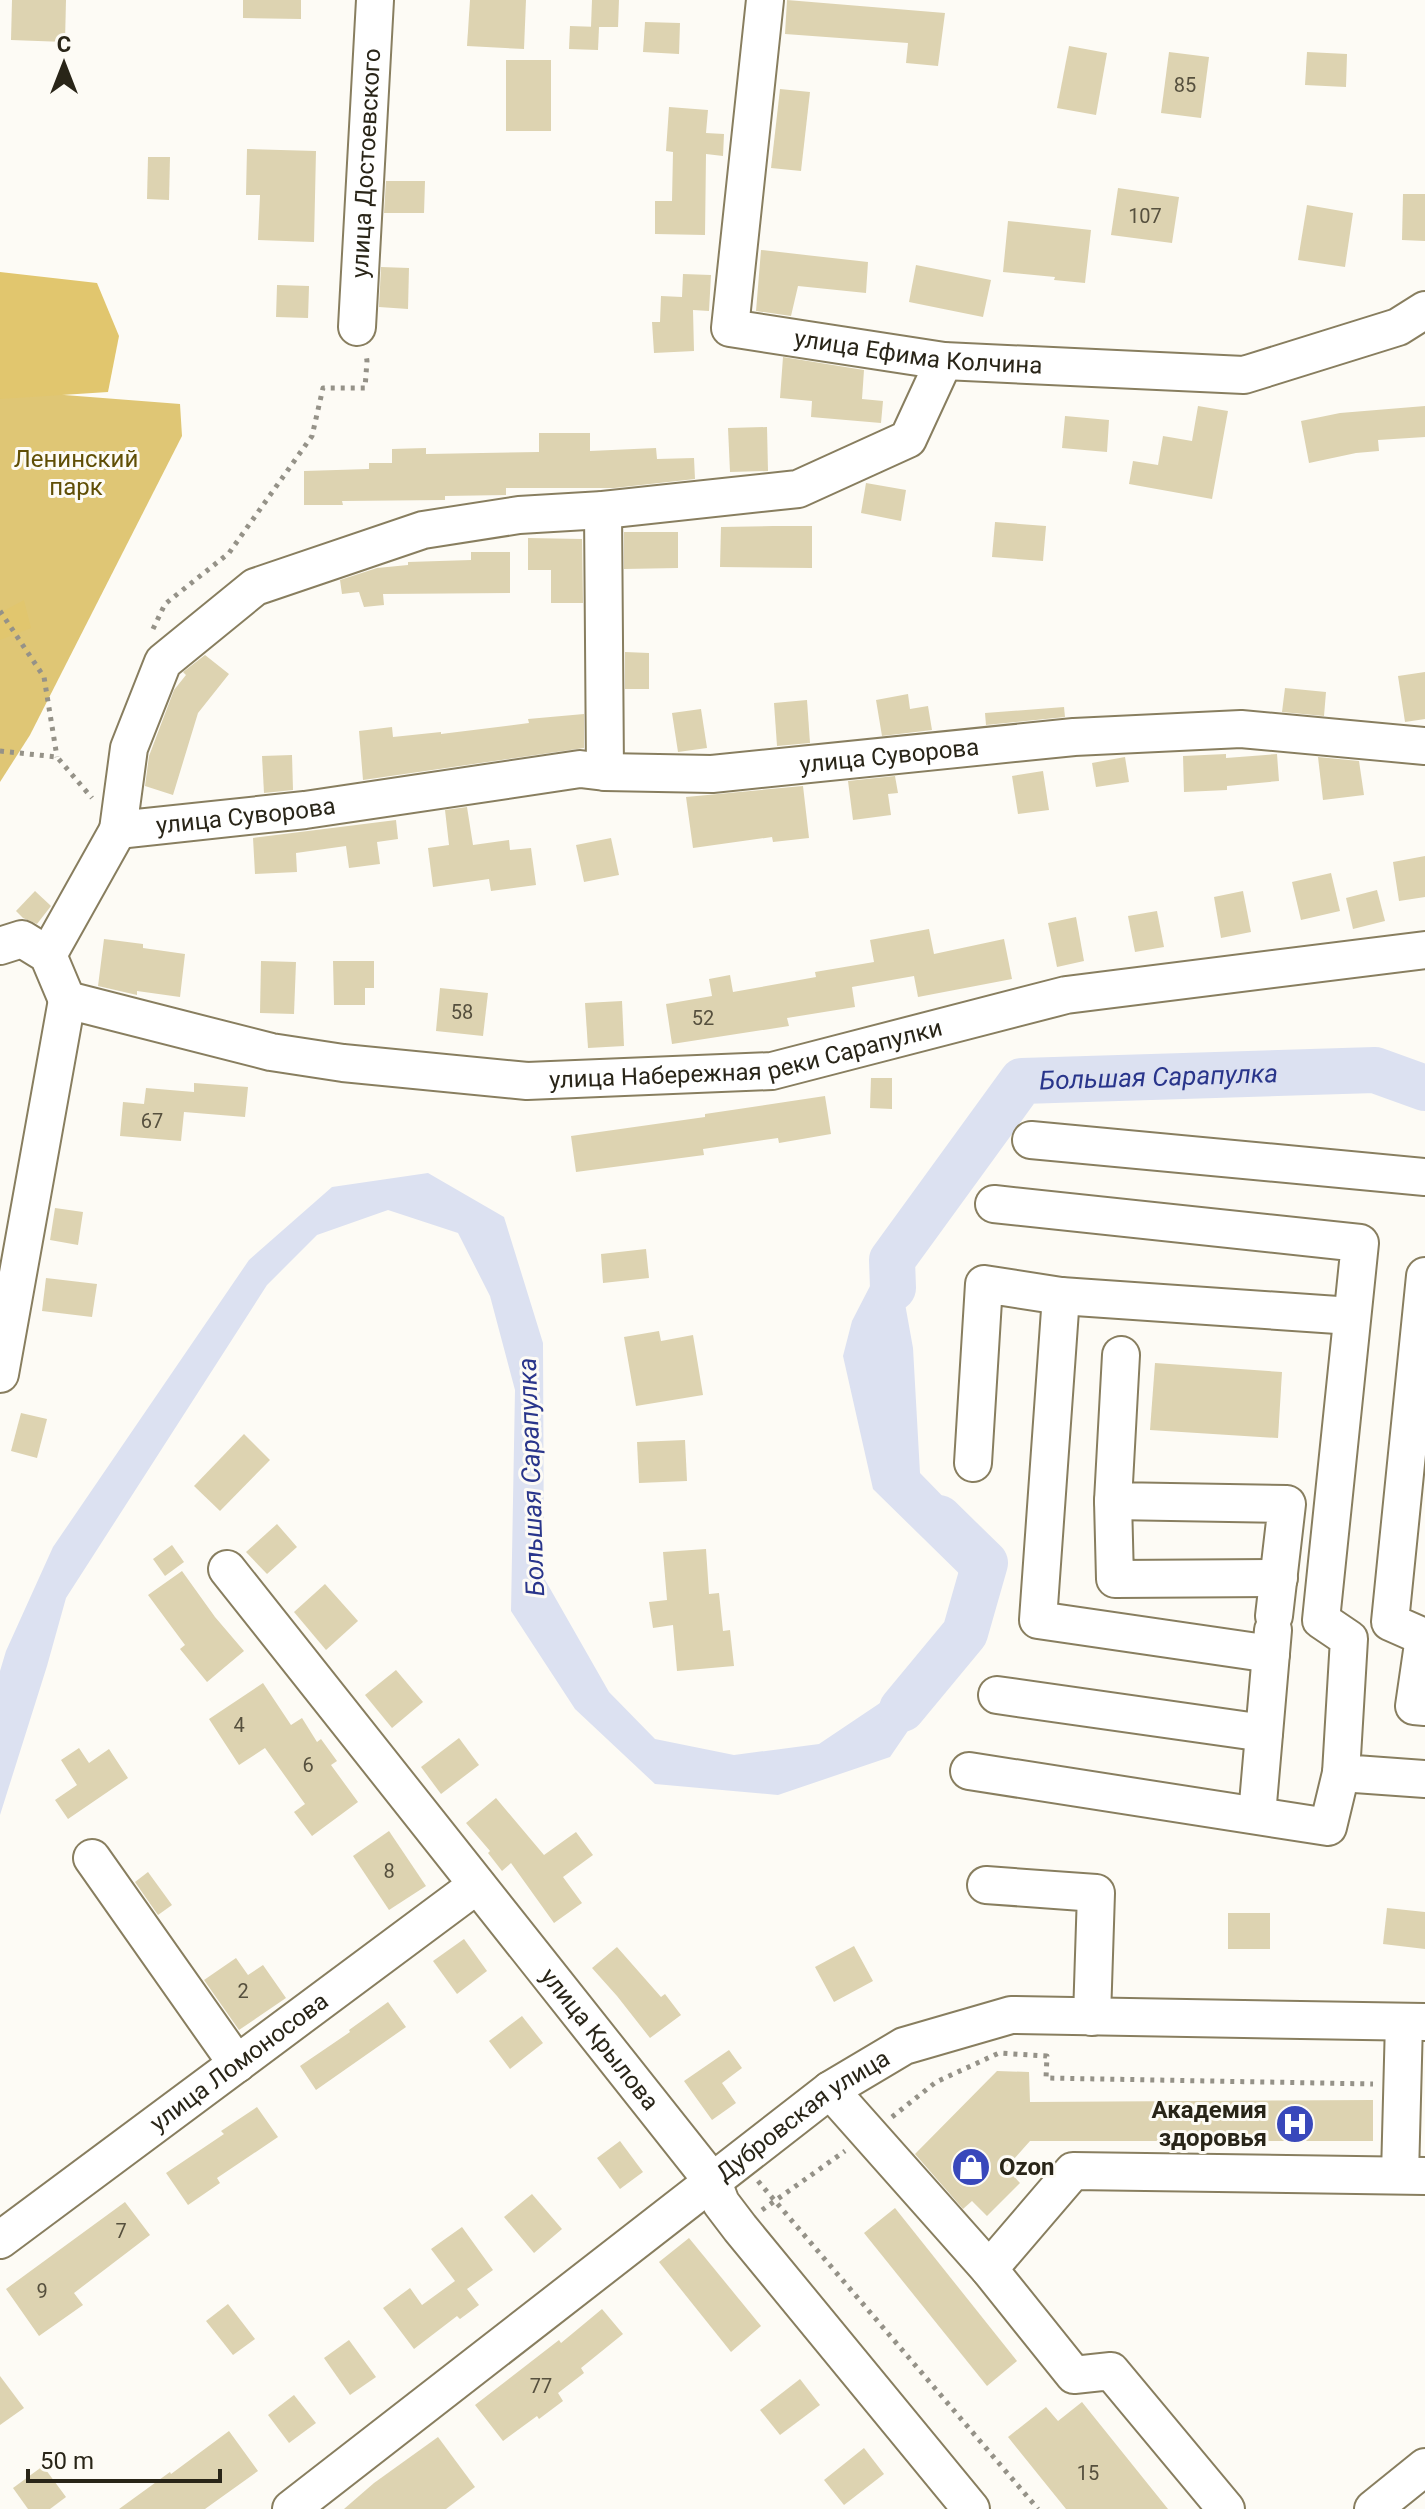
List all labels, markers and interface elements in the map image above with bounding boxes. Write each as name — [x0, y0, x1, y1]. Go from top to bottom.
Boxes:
north arrow — [24, 24, 104, 104]
text: С — [57, 32, 71, 57]
street label: улица Достоевского — [346, 48, 386, 279]
house number: 85 — [1174, 73, 1196, 97]
house number: 107 — [1128, 204, 1162, 228]
street label: улица Ефима Колчина — [792, 324, 1043, 380]
park label: Ленинский парк — [14, 445, 138, 501]
street label: улица Суворова — [798, 733, 980, 779]
street label: улица Суворова — [155, 792, 337, 840]
house number: 58 — [451, 1000, 473, 1024]
house number: 52 — [692, 1006, 714, 1030]
street label: улица Набережная реки Сарапулки — [549, 1014, 945, 1094]
water label: Большая Сарапулка — [1039, 1058, 1279, 1095]
house number: 67 — [141, 1109, 163, 1133]
water label: Большая Сарапулка — [512, 1357, 550, 1597]
house number: 4 — [233, 1713, 245, 1737]
house number: 6 — [302, 1753, 314, 1777]
house number: 8 — [383, 1859, 395, 1883]
street label: улица Крылова — [535, 1962, 665, 2116]
house number: 2 — [237, 1979, 249, 2003]
street label: улица Ломоносова — [145, 1987, 334, 2137]
street label: Дубровская улица — [711, 2044, 895, 2187]
place label: Академия здоровья — [1152, 2096, 1267, 2152]
hospital icon: Академия здоровья — [1274, 2103, 1316, 2145]
shop icon: Ozon — [950, 2146, 992, 2188]
place label: Ozon — [999, 2153, 1055, 2181]
house number: 7 — [115, 2219, 127, 2243]
house number: 9 — [36, 2279, 48, 2303]
house number: 77 — [530, 2374, 552, 2398]
scale bar — [28, 2433, 220, 2483]
text: 50 m — [40, 2447, 94, 2475]
house number: 15 — [1077, 2461, 1099, 2485]

